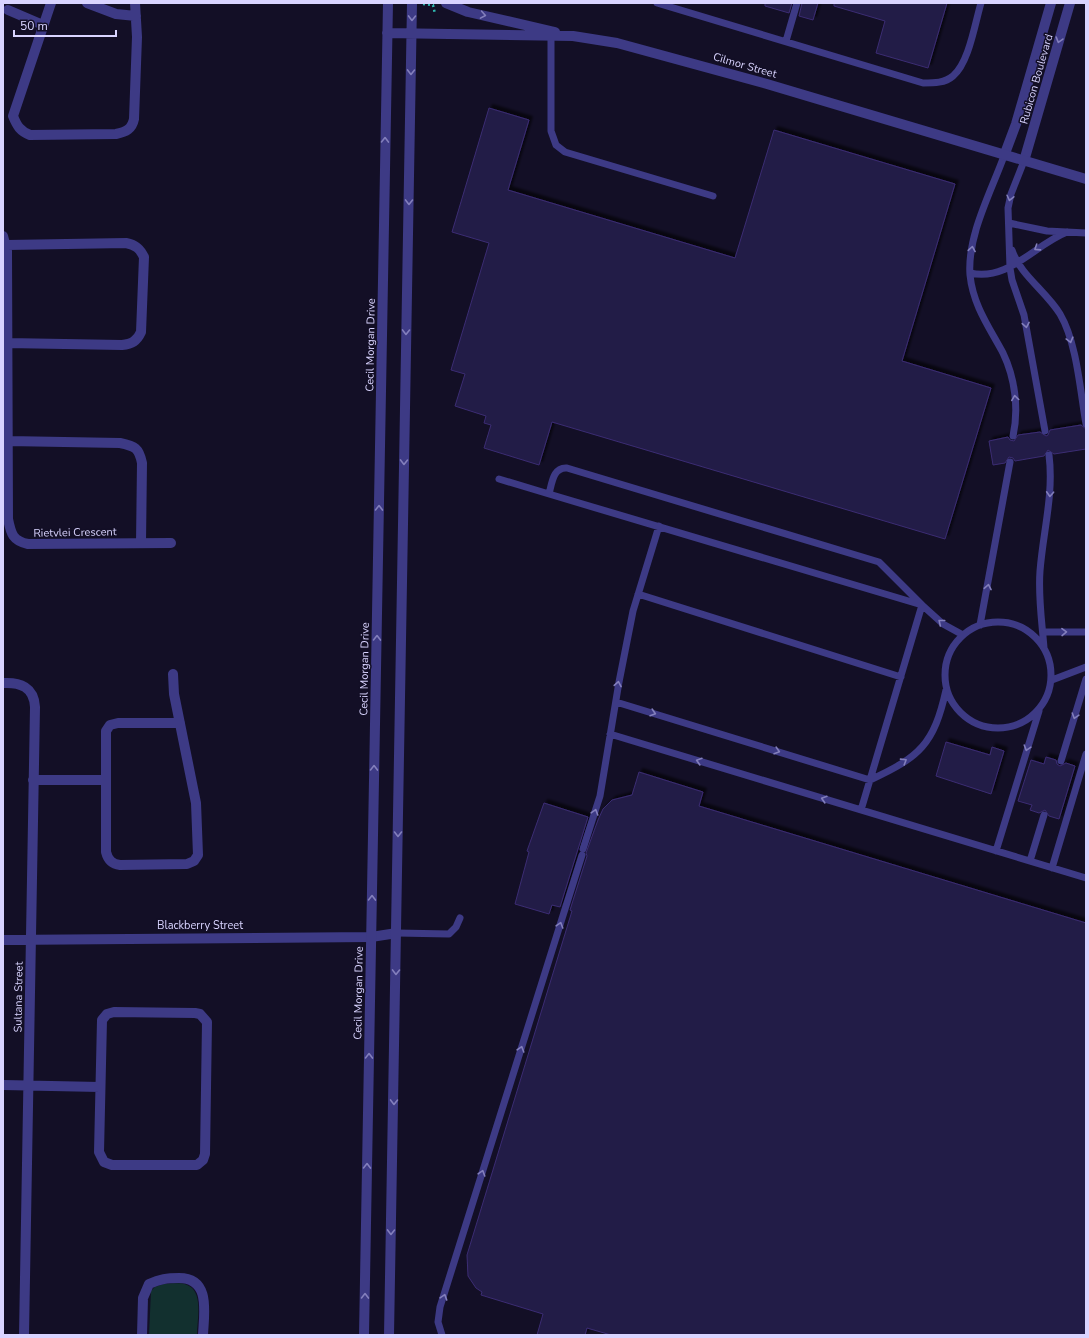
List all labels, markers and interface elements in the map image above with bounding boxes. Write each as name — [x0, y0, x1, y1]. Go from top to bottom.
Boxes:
one-way arrow — [480, 10, 486, 19]
scale bar — [14, 12, 116, 38]
one-way arrow — [408, 15, 416, 21]
text: 50 m — [20, 18, 48, 34]
street label: Rubicon Boulevard — [1016, 32, 1057, 126]
one-way arrow — [1055, 37, 1064, 44]
street label: Cilmor Street — [711, 49, 779, 82]
one-way arrow — [407, 69, 415, 75]
one-way arrow — [381, 137, 389, 143]
one-way arrow — [1007, 194, 1015, 201]
one-way arrow — [405, 199, 413, 205]
one-way arrow — [1034, 243, 1041, 251]
one-way arrow — [967, 246, 976, 252]
street label: Cecil Morgan Drive — [362, 298, 379, 392]
one-way arrow — [1021, 322, 1029, 328]
one-way arrow — [402, 329, 410, 335]
one-way arrow — [1065, 337, 1074, 344]
one-way arrow — [1011, 395, 1020, 401]
one-way arrow — [400, 459, 408, 465]
one-way arrow — [1045, 491, 1054, 497]
one-way arrow — [375, 505, 383, 511]
street label: Rietvlei Crescent — [33, 524, 117, 541]
one-way arrow — [983, 583, 992, 590]
one-way arrow — [939, 619, 946, 626]
street label: Cecil Morgan Drive — [356, 622, 373, 716]
one-way arrow — [1061, 628, 1067, 636]
one-way arrow — [372, 635, 381, 641]
one-way arrow — [614, 681, 622, 687]
one-way arrow — [649, 708, 656, 717]
one-way arrow — [1071, 712, 1079, 719]
one-way arrow — [1023, 744, 1032, 751]
one-way arrow — [773, 746, 780, 755]
one-way arrow — [696, 757, 703, 766]
one-way arrow — [900, 759, 907, 766]
one-way arrow — [370, 765, 378, 771]
one-way arrow — [820, 795, 827, 804]
one-way arrow — [590, 809, 599, 816]
one-way arrow — [394, 831, 402, 837]
one-way arrow — [367, 895, 376, 901]
street label: Blackberry Street — [157, 918, 243, 933]
one-way arrow — [555, 922, 564, 929]
street label: Cecil Morgan Drive — [350, 946, 367, 1040]
street label: Sultana Street — [10, 961, 27, 1032]
one-way arrow — [392, 969, 400, 975]
one-way arrow — [516, 1046, 525, 1053]
one-way arrow — [365, 1053, 373, 1059]
one-way arrow — [389, 1099, 398, 1105]
one-way arrow — [363, 1163, 372, 1169]
one-way arrow — [477, 1170, 486, 1177]
one-way arrow — [387, 1229, 395, 1235]
one-way arrow — [361, 1293, 369, 1299]
one-way arrow — [439, 1294, 448, 1301]

